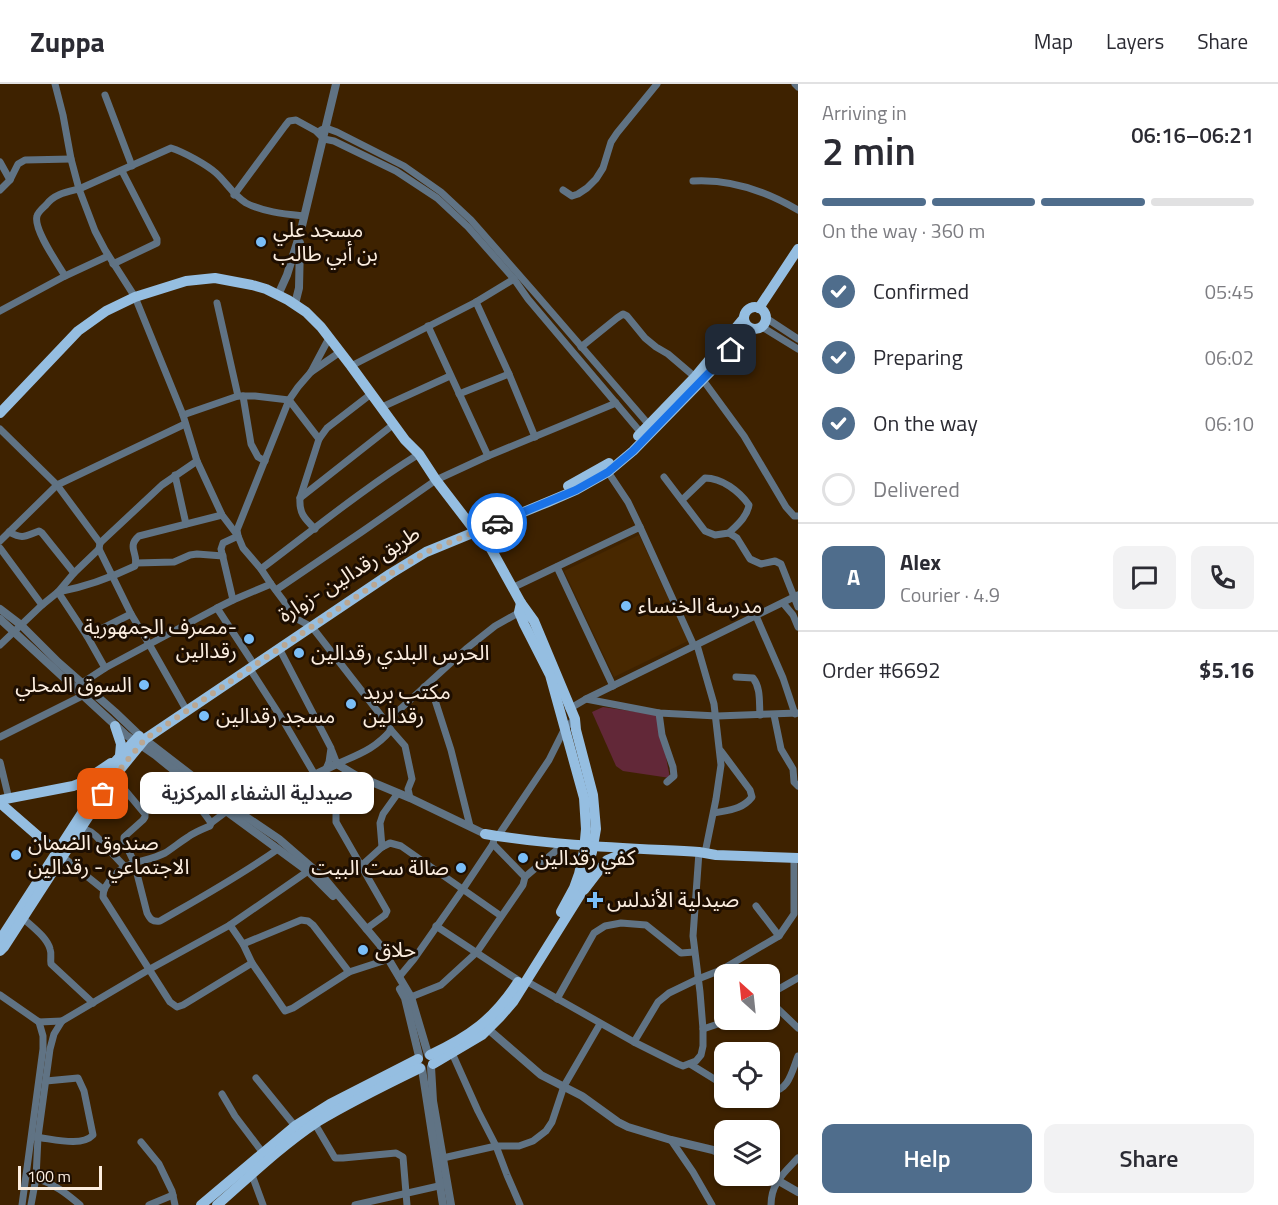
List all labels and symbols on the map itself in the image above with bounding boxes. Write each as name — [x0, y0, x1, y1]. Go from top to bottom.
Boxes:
place label: مسجد علي بن أبي طالب — [273, 213, 378, 270]
marker: مسجد علي بن أبي طالب — [254, 235, 268, 249]
pin — [705, 324, 756, 375]
courier — [467, 493, 527, 553]
street label: طريق رقدالين -زوارة — [271, 517, 426, 630]
place label: مدرسة الخنساء — [638, 589, 762, 621]
marker: مدرسة الخنساء — [619, 599, 633, 613]
place label: مصرف الجمهورية- رقدالين — [84, 610, 237, 666]
marker: مصرف الجمهورية- رقدالين — [242, 632, 256, 646]
place label: الحرس البلدي رقدالين — [311, 636, 490, 669]
marker: الحرس البلدي رقدالين — [292, 646, 306, 660]
place label: السوق المحلي — [15, 668, 132, 701]
place label: مكتب بريد رقدالين — [363, 675, 451, 731]
marker: السوق المحلي — [137, 678, 151, 692]
marker: مكتب بريد رقدالين — [344, 697, 358, 711]
place label: مسجد رقدالين — [216, 699, 335, 731]
marker: مسجد رقدالين — [197, 709, 211, 723]
pin — [77, 768, 128, 819]
callout: صيدلية الشفاء المركزية — [139, 773, 373, 815]
place label: صندوق الضمان الاجتماعي - رقدالين — [28, 826, 189, 883]
place label: كفي رقدالين — [535, 841, 636, 874]
marker: صندوق الضمان الاجتماعي - رقدالين — [9, 848, 23, 862]
place label: صالة ست البيت — [311, 851, 449, 883]
marker: كفي رقدالين — [516, 851, 530, 865]
marker: صالة ست البيت — [454, 861, 468, 875]
place label: صيدلية الأندلس — [607, 883, 739, 915]
marker: صيدلية الأندلس — [588, 893, 602, 907]
place label: حلاق — [375, 933, 416, 965]
marker: حلاق — [356, 943, 370, 957]
north arrow — [714, 964, 780, 1030]
scale bar — [18, 1163, 102, 1190]

